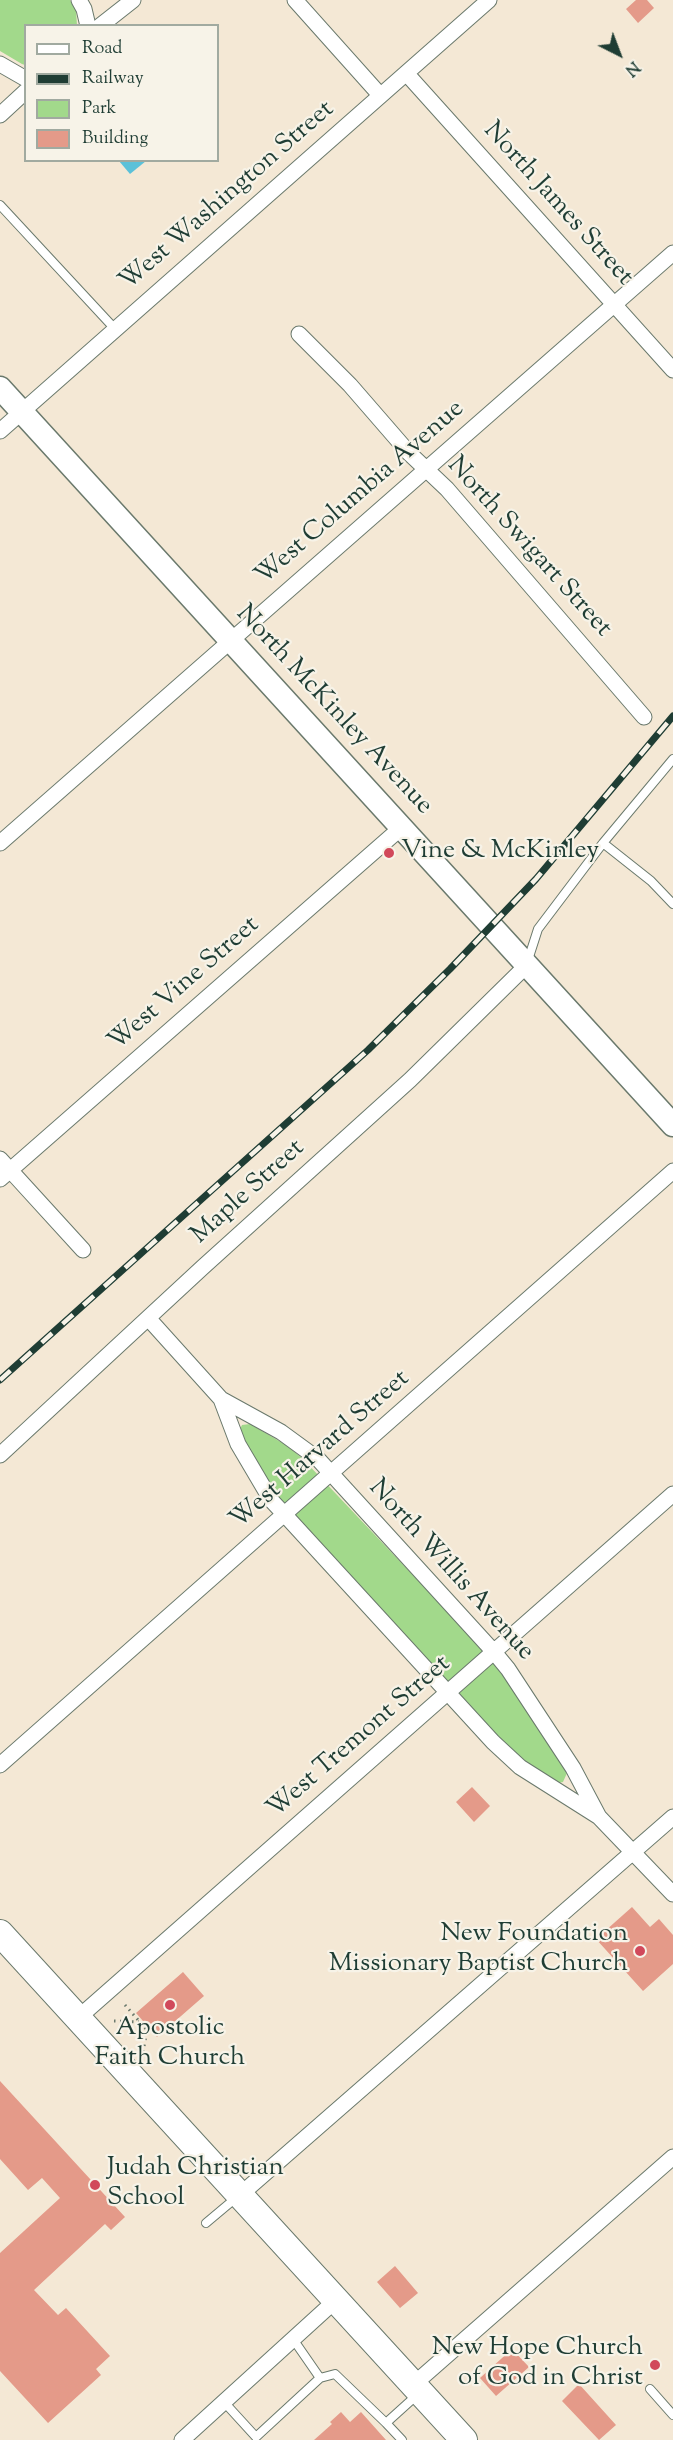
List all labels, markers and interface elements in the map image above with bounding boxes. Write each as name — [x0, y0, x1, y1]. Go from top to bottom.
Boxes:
legend — [24, 24, 219, 162]
north arrow — [589, 24, 649, 84]
text: Road — [82, 36, 122, 62]
text: N — [619, 55, 644, 81]
text: Railway — [82, 66, 144, 92]
street label: West Washington Street — [114, 95, 342, 299]
text: Park — [82, 96, 116, 122]
street label: North James Street — [475, 117, 639, 293]
text: Building — [82, 126, 148, 152]
street label: West Columbia Avenue — [250, 395, 472, 593]
street label: North Swigart Street — [439, 451, 617, 645]
street label: North McKinley Avenue — [228, 600, 438, 822]
place label: Vine & McKinley — [401, 837, 599, 869]
marker: Vine & McKinley — [382, 846, 396, 860]
street label: West Vine Street — [103, 911, 267, 1059]
street label: Maple Street — [186, 1134, 312, 1252]
street label: West Harvard Street — [225, 1365, 417, 1537]
street label: North Willis Avenue — [360, 1474, 540, 1668]
street label: West Tremont Street — [262, 1650, 458, 1826]
place label: New Foundation Missionary Baptist Church — [329, 1920, 628, 1982]
marker: New Foundation Missionary Baptist Church — [633, 1944, 647, 1958]
marker: Apostolic Faith Church — [163, 1998, 177, 2012]
place label: Apostolic Faith Church — [95, 2014, 245, 2076]
place label: Judah Christian School — [107, 2154, 284, 2216]
marker: Judah Christian School — [88, 2178, 102, 2192]
place label: New Hope Church of God in Christ — [432, 2334, 643, 2396]
marker: New Hope Church of God in Christ — [648, 2358, 662, 2372]

